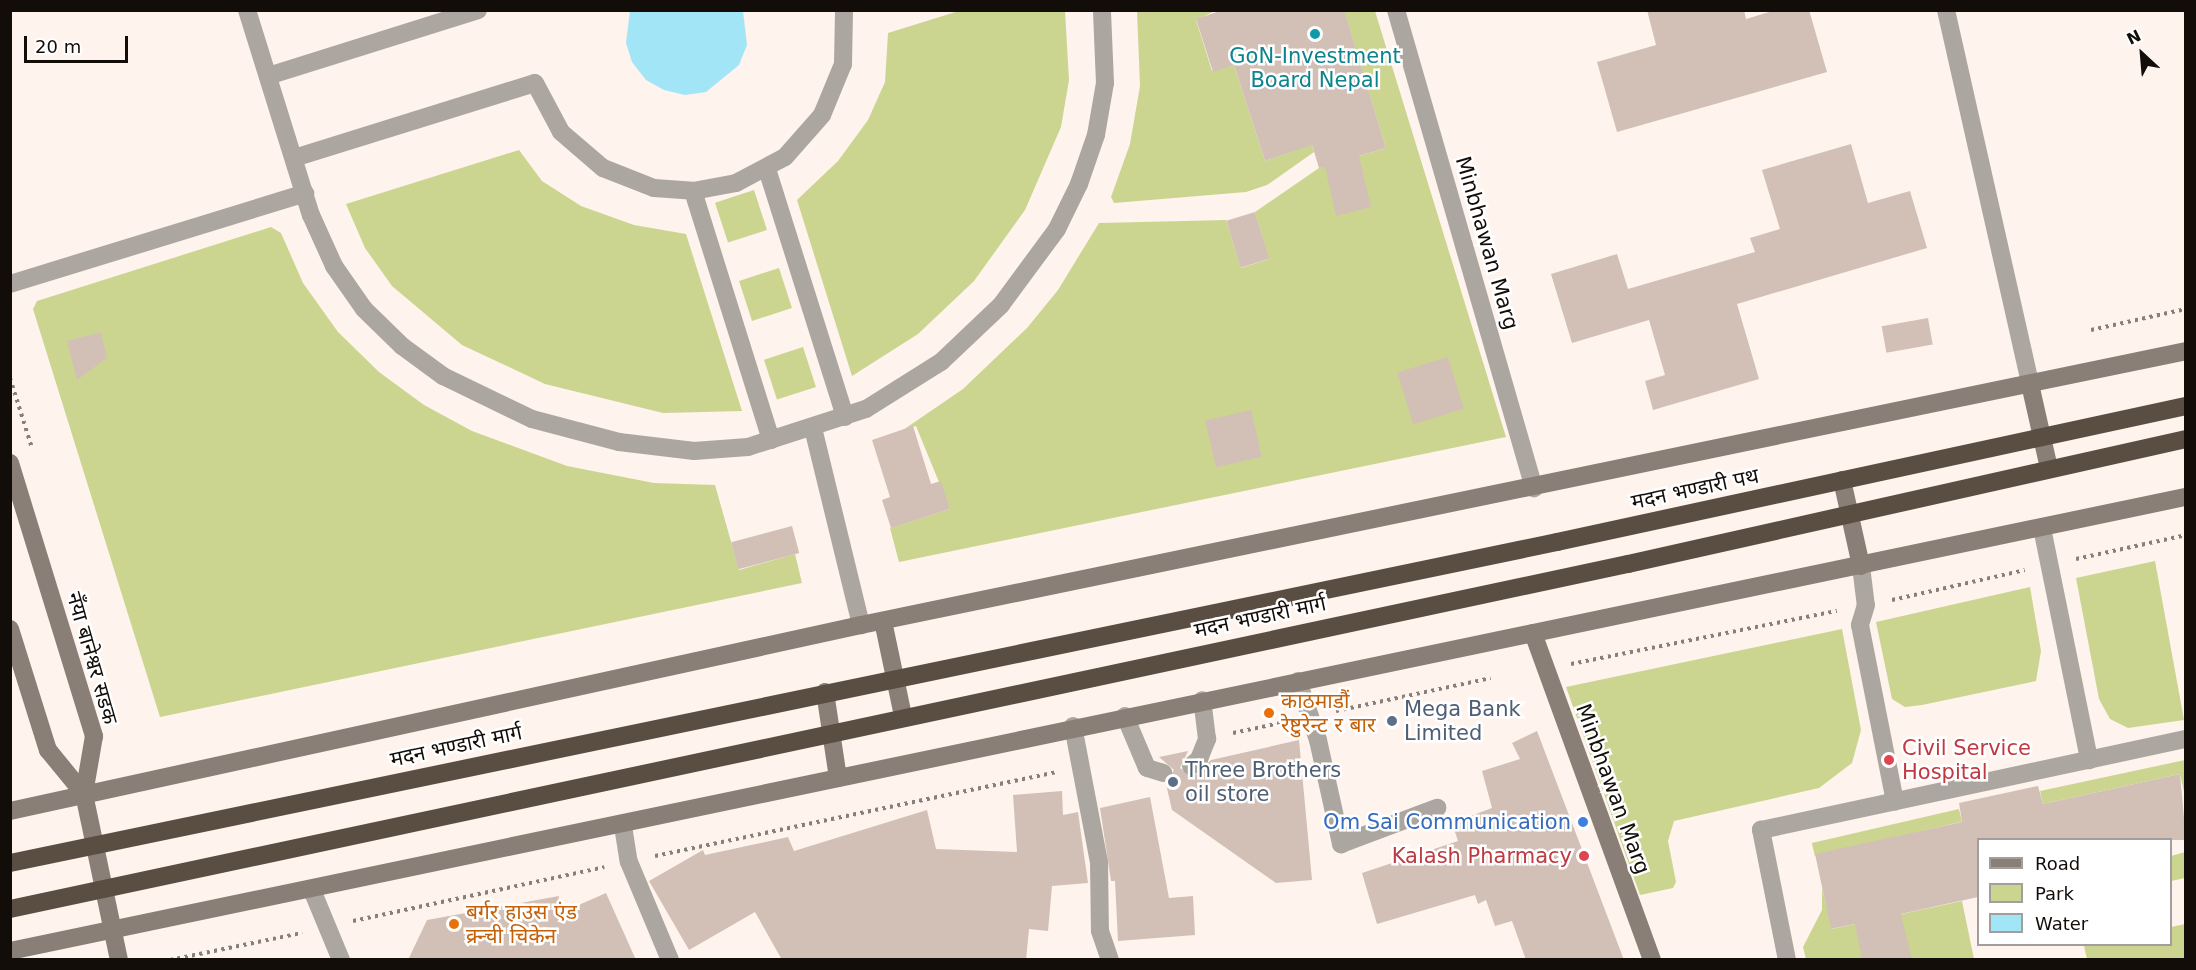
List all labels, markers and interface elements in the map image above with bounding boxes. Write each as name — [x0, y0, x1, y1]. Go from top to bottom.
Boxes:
scale bar — [27, 24, 130, 62]
north arrow — [2112, 24, 2172, 84]
text: N — [2124, 26, 2144, 49]
marker: GoN-Investment Board Nepal — [1308, 27, 1322, 41]
text: 20 m — [35, 36, 81, 57]
place label: GoN-Investment Board Nepal — [1229, 43, 1401, 93]
street label: Minbhawan Marg — [1450, 153, 1524, 333]
street label: मदन भण्डारी पथ — [1629, 463, 1761, 515]
street label: नँया बानेश्वर सडक — [61, 589, 123, 727]
street label: मदन भण्डारी मार्ग — [1192, 591, 1328, 643]
place label: काठमाडौं रेष्टुरेन्ट र बार — [1281, 688, 1376, 738]
place label: Mega Bank Limited — [1404, 696, 1521, 746]
street label: Minbhawan Marg — [1570, 700, 1656, 878]
marker: काठमाडौं रेष्टुरेन्ट र बार — [1262, 706, 1276, 720]
marker: Mega Bank Limited — [1385, 714, 1399, 728]
street label: मदन भण्डारी मार्ग — [388, 720, 524, 772]
place label: Civil Service Hospital — [1902, 735, 2031, 785]
marker: Civil Service Hospital — [1880, 751, 1898, 769]
place label: Three Brothers oil store — [1185, 757, 1341, 807]
marker: Three Brothers oil store — [1166, 775, 1180, 789]
place label: Om Sai Communication — [1323, 809, 1571, 835]
marker: Om Sai Communication — [1576, 815, 1590, 829]
legend — [1977, 838, 2172, 946]
place label: Kalash Pharmacy — [1392, 843, 1572, 869]
marker: Kalash Pharmacy — [1577, 849, 1591, 863]
text: Road — [2035, 853, 2080, 874]
text: Park — [2035, 883, 2074, 904]
place label: बर्गर हाउस एंड क्र्न्ची चिकेन — [466, 899, 577, 949]
text: Water — [2035, 913, 2088, 934]
marker: बर्गर हाउस एंड क्र्न्ची चिकेन — [447, 917, 461, 931]

